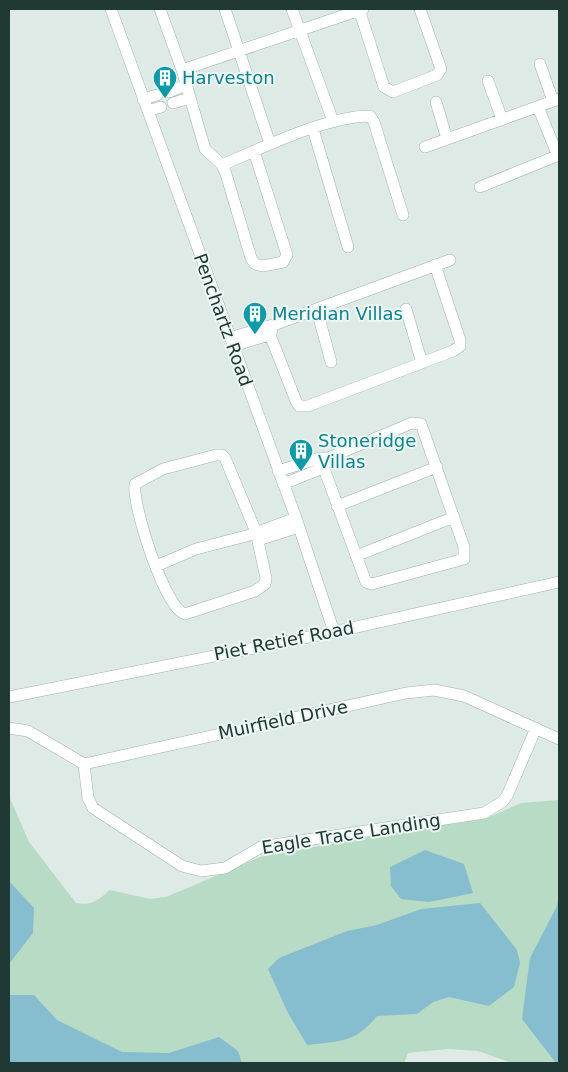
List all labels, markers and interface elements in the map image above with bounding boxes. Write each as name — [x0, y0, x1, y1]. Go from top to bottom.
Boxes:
building icon: Harveston — [152, 65, 178, 99]
place label: Harveston — [182, 67, 275, 88]
street label: Penchartz Road — [190, 251, 257, 389]
building icon: Meridian Villas — [242, 301, 268, 335]
place label: Meridian Villas — [272, 303, 403, 324]
place label: Stoneridge Villas — [318, 430, 416, 472]
building icon: Stoneridge Villas — [288, 438, 314, 472]
street label: Piet Retief Road — [212, 617, 356, 664]
street label: Muirfield Drive — [216, 696, 350, 743]
street label: Eagle Trace Landing — [260, 809, 442, 858]

